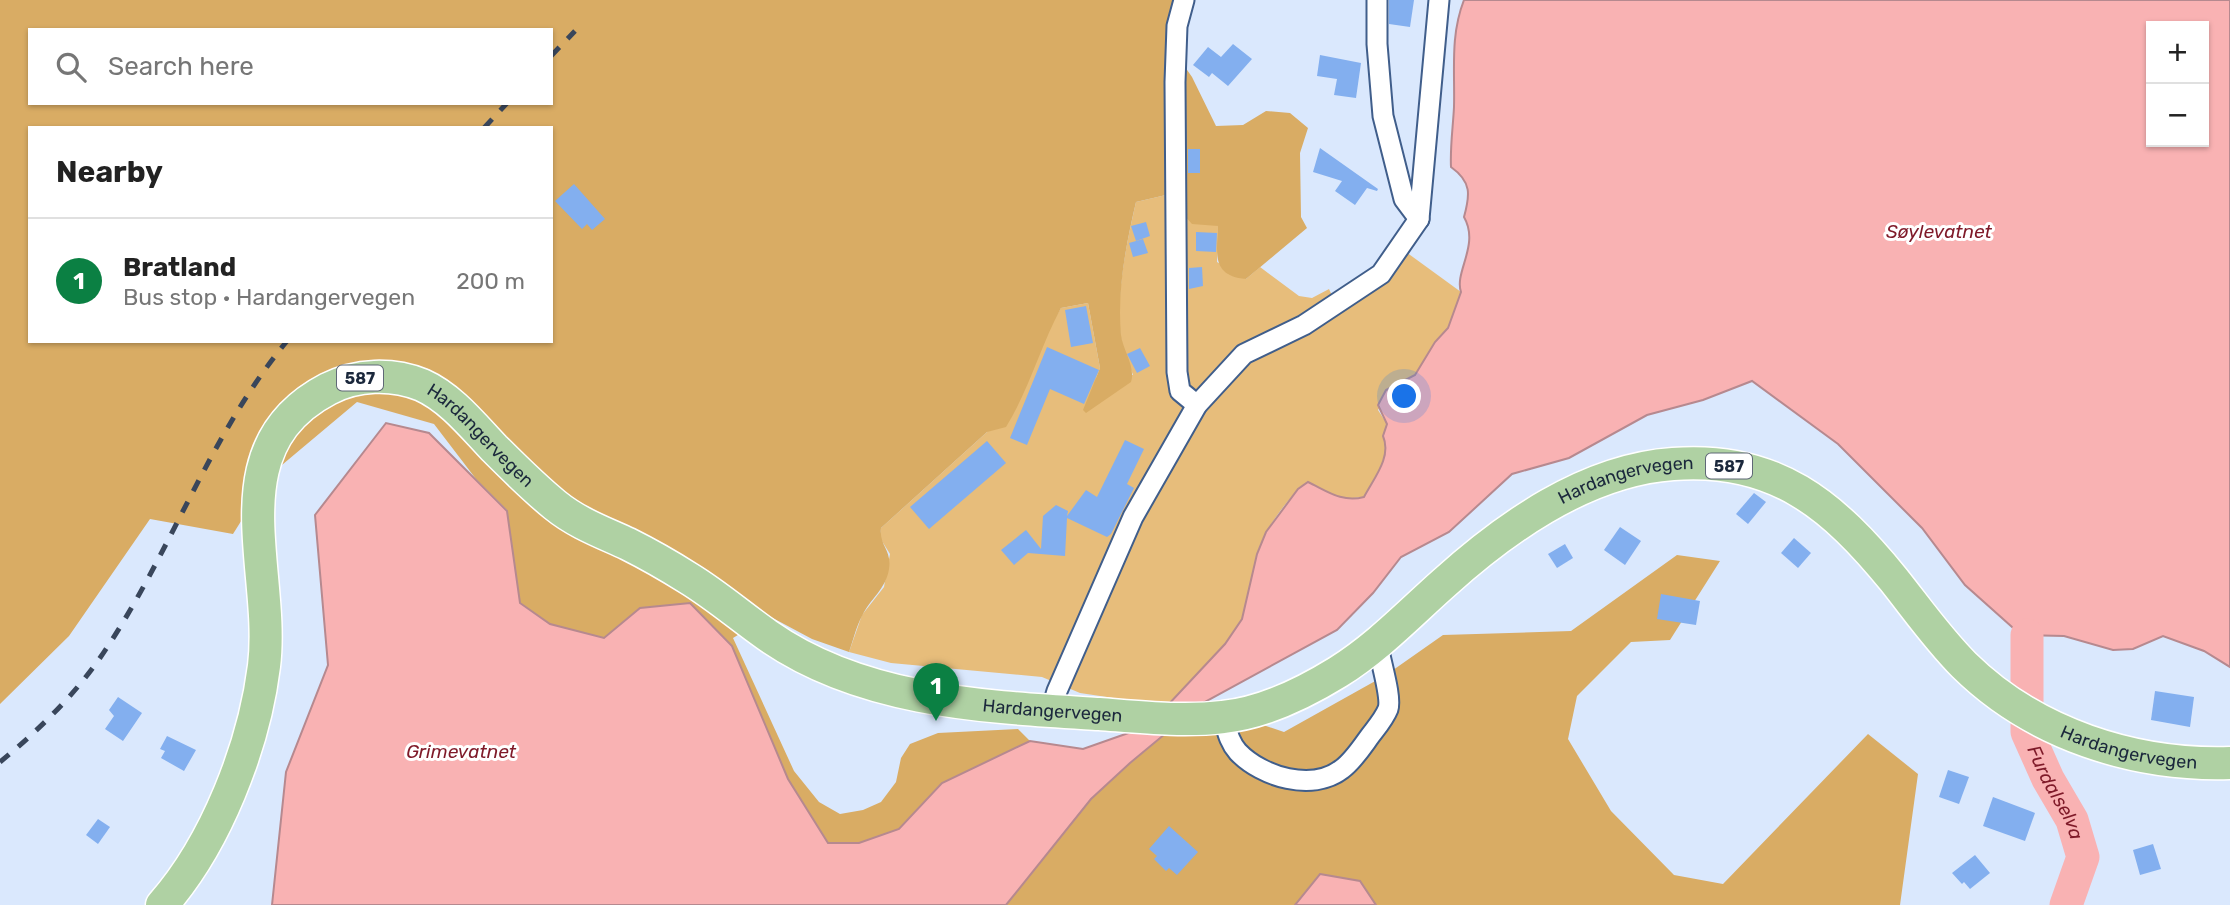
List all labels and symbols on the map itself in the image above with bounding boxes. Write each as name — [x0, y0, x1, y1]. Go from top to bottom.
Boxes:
water label: Søylevatnet — [1886, 220, 1993, 243]
road number: 587 — [337, 366, 383, 390]
street label: Hardangervegen — [423, 379, 538, 492]
your location — [1387, 379, 1421, 413]
street label: Hardangervegen — [1554, 452, 1694, 509]
road number: 587 — [1706, 453, 1752, 478]
pin: 1 — [913, 663, 959, 721]
street label: Hardangervegen — [982, 694, 1123, 727]
street label: Hardangervegen — [2057, 721, 2198, 774]
water label: Grimevatnet — [406, 740, 517, 763]
water label: Furdalselva — [2023, 741, 2089, 842]

